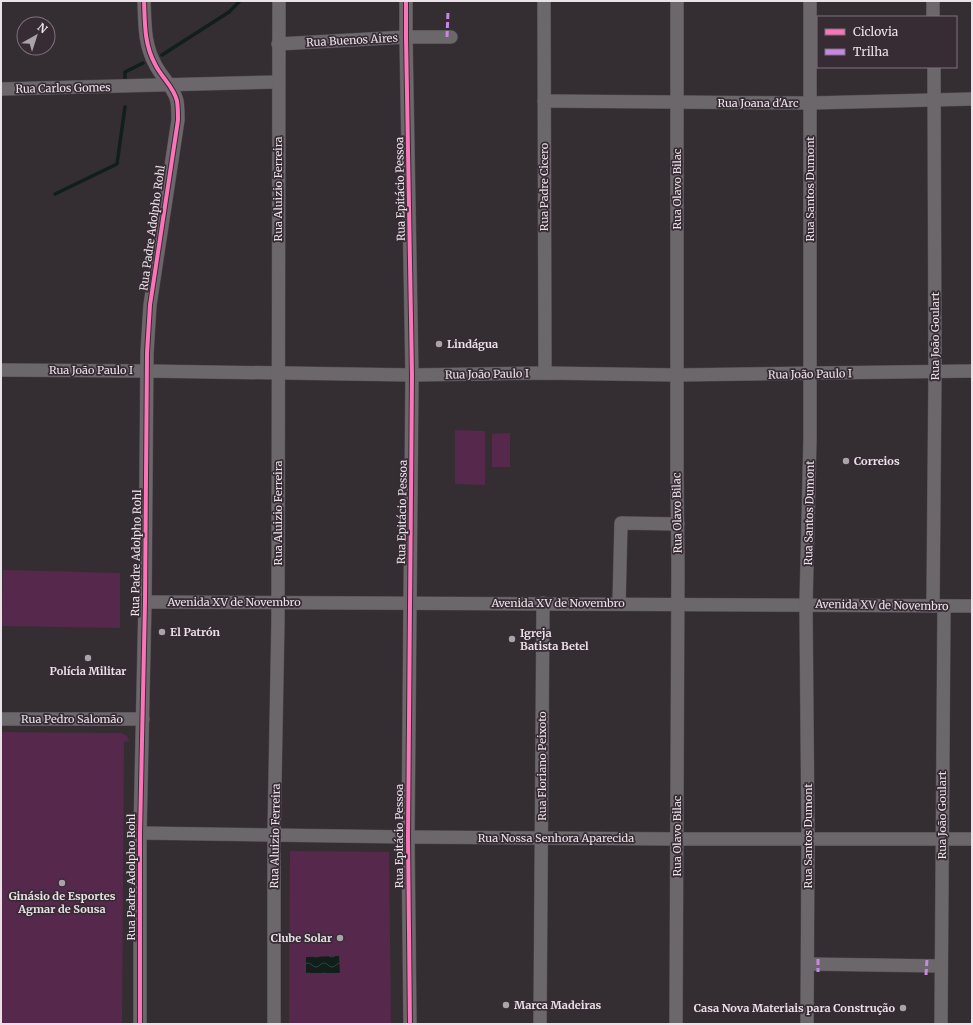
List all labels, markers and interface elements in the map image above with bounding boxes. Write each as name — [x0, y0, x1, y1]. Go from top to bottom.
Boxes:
north arrow — [16, 16, 56, 56]
legend — [817, 16, 957, 68]
text: N — [35, 20, 50, 37]
text: Ciclovia — [853, 24, 899, 39]
street label: Rua Buenos Aires — [306, 31, 398, 49]
text: Trilha — [853, 44, 889, 59]
street label: Rua Carlos Gomes — [15, 80, 111, 96]
street label: Rua Joana d'Arc — [717, 96, 799, 110]
street label: Rua Santos Dumont — [803, 136, 817, 242]
street label: Rua Aluizio Ferreira — [271, 137, 285, 241]
street label: Rua Epitácio Pessoa — [392, 137, 408, 241]
street label: Rua Padre Cicero — [537, 142, 551, 231]
street label: Rua Olavo Bilac — [670, 148, 684, 229]
street label: Rua Padre Adolpho Rohl — [136, 164, 168, 292]
street label: Rua João Goulart — [928, 291, 942, 380]
place label: Lindágua — [447, 337, 498, 351]
marker: Lindágua — [434, 339, 444, 349]
street label: Rua João Paulo I — [49, 363, 133, 377]
street label: Rua João Paulo I — [445, 366, 529, 382]
street label: Rua João Paulo I — [768, 366, 852, 382]
place label: Correios — [854, 454, 900, 468]
marker: Correios — [841, 456, 851, 466]
street label: Rua Epitácio Pessoa — [394, 460, 410, 564]
street label: Rua Santos Dumont — [801, 460, 817, 566]
street label: Rua Aluizio Ferreira — [271, 461, 285, 565]
street label: Rua Olavo Bilac — [669, 472, 685, 554]
street label: Rua Padre Adolpho Rohl — [128, 489, 144, 617]
street label: Avenida XV de Novembro — [166, 595, 301, 609]
street label: Avenida XV de Novembro — [490, 596, 625, 610]
street label: Avenida XV de Novembro — [814, 597, 949, 613]
place label: El Patrón — [170, 625, 221, 639]
place label: Igreja Batista Betel — [520, 626, 589, 653]
marker: El Patrón — [157, 627, 167, 637]
marker: Igreja Batista Betel — [507, 634, 517, 644]
marker: Polícia Militar — [83, 653, 93, 663]
place label: Polícia Militar — [50, 664, 126, 678]
street label: Rua Floriano Peixoto — [535, 711, 549, 821]
street label: Rua Pedro Salomão — [21, 712, 123, 726]
street label: Rua João Goulart — [935, 770, 949, 859]
street label: Rua Aluizio Ferreira — [267, 783, 283, 888]
street label: Rua Santos Dumont — [801, 783, 815, 889]
street label: Rua Epitácio Pessoa — [392, 784, 406, 888]
street label: Rua Olavo Bilac — [670, 795, 684, 876]
street label: Rua Padre Adolpho Rohl — [124, 813, 138, 940]
street label: Rua Nossa Senhora Aparecida — [478, 831, 634, 845]
marker: Ginásio de Esportes Agmar de Sousa — [57, 878, 67, 888]
place label: Ginásio de Esportes Agmar de Sousa — [9, 889, 116, 916]
place label: Clube Solar — [271, 931, 332, 945]
marker: Clube Solar — [335, 933, 345, 943]
place label: Marca Madeiras — [514, 998, 602, 1012]
marker: Marca Madeiras — [501, 1000, 511, 1010]
place label: Casa Nova Materiais para Construção — [694, 1001, 895, 1015]
marker: Casa Nova Materiais para Construção — [898, 1003, 908, 1013]

